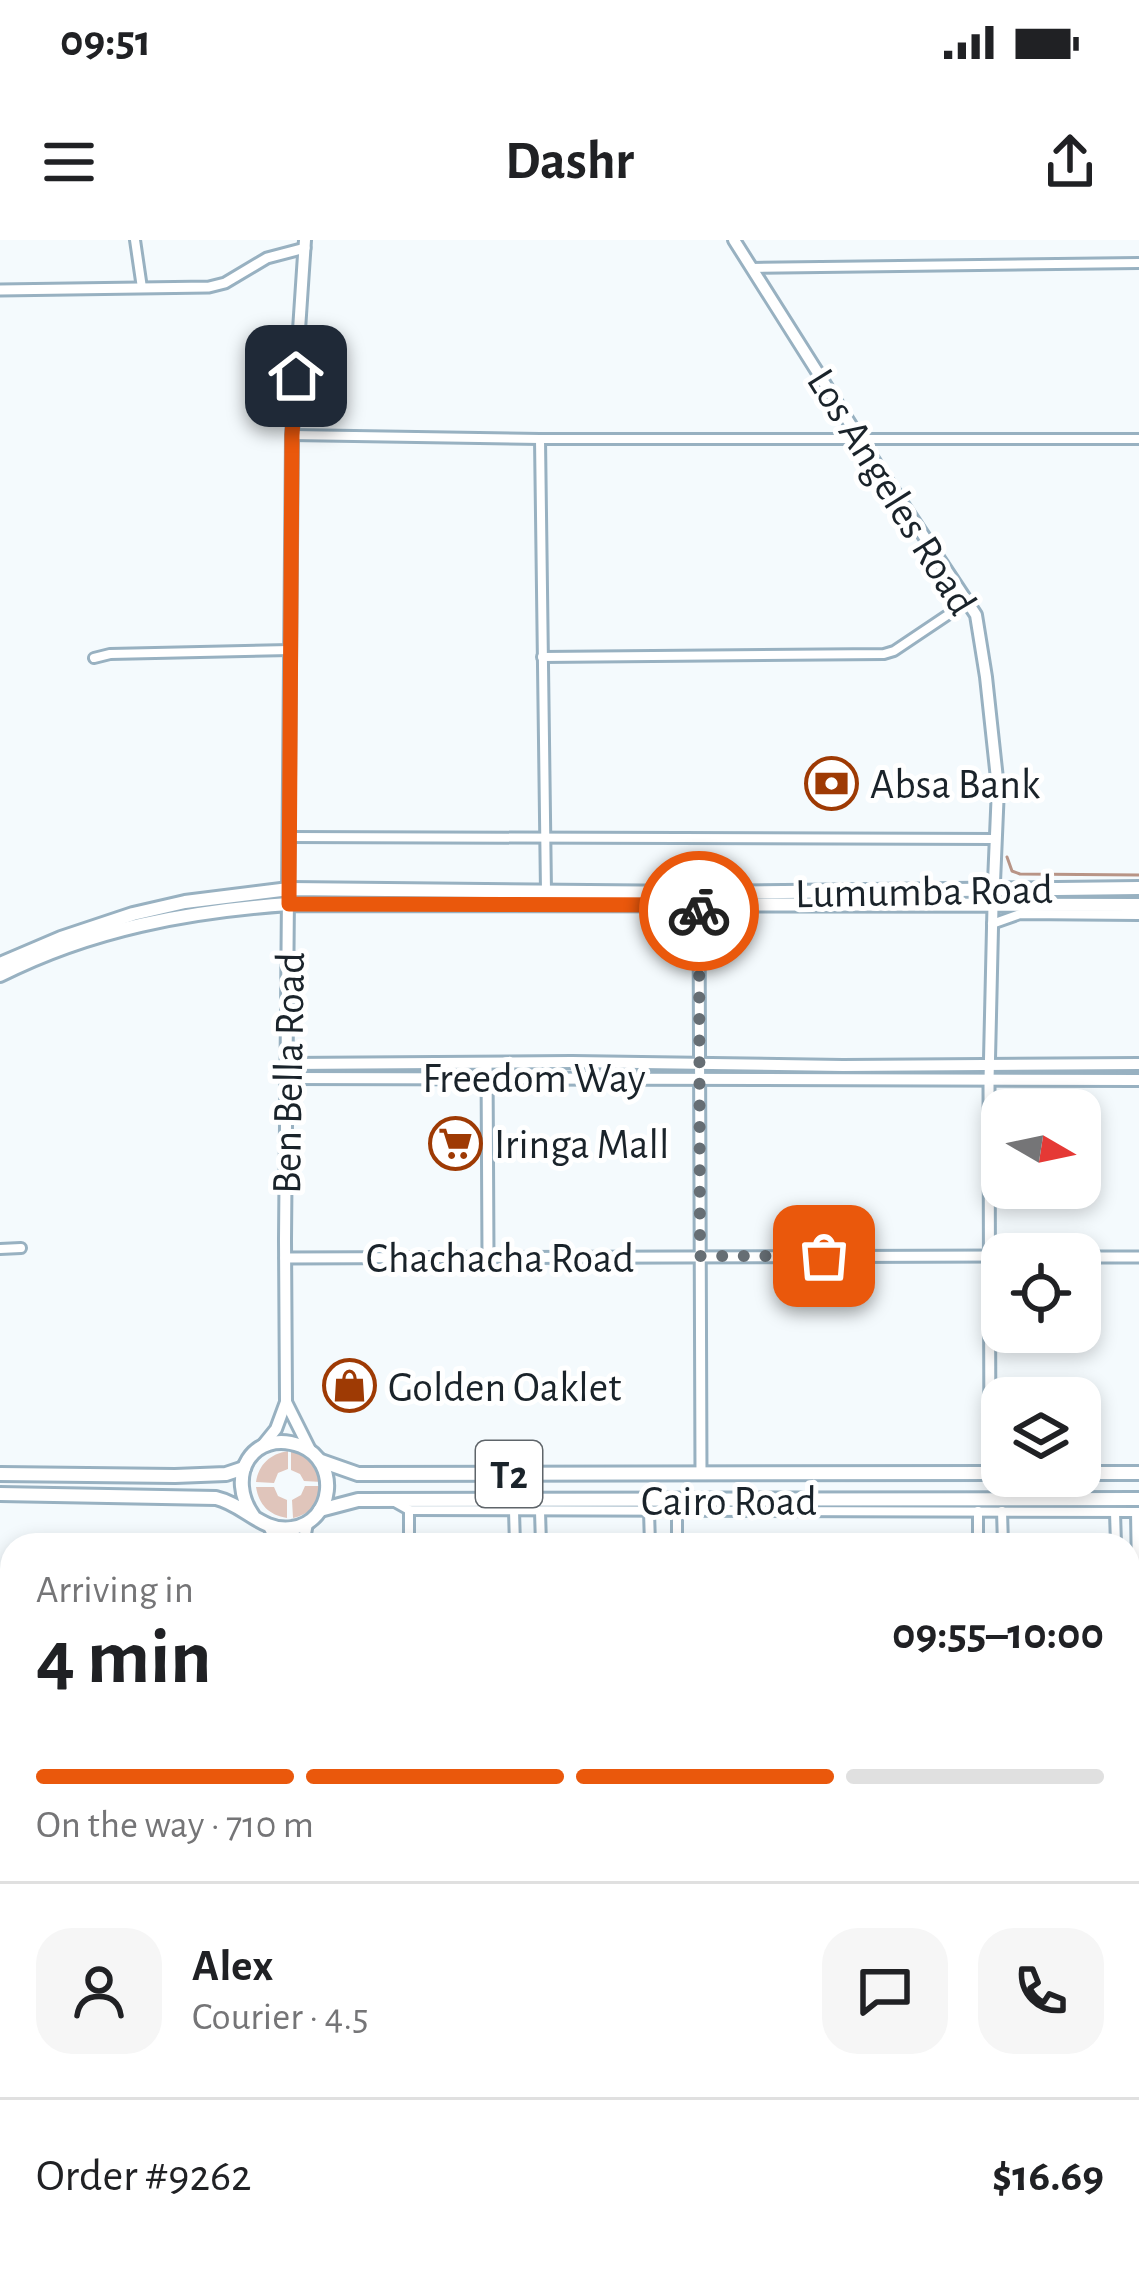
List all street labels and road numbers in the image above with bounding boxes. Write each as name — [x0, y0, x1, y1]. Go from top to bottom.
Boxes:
street label: Los Angeles Road — [799, 362, 984, 622]
street label: Lumumba Road — [795, 869, 1053, 915]
street label: Ben Bella Road — [266, 952, 312, 1194]
street label: Freedom Way — [422, 1058, 646, 1100]
street label: Chachacha Road — [366, 1238, 634, 1280]
road number: T2 — [476, 1441, 542, 1507]
street label: Cairo Road — [641, 1481, 817, 1523]

